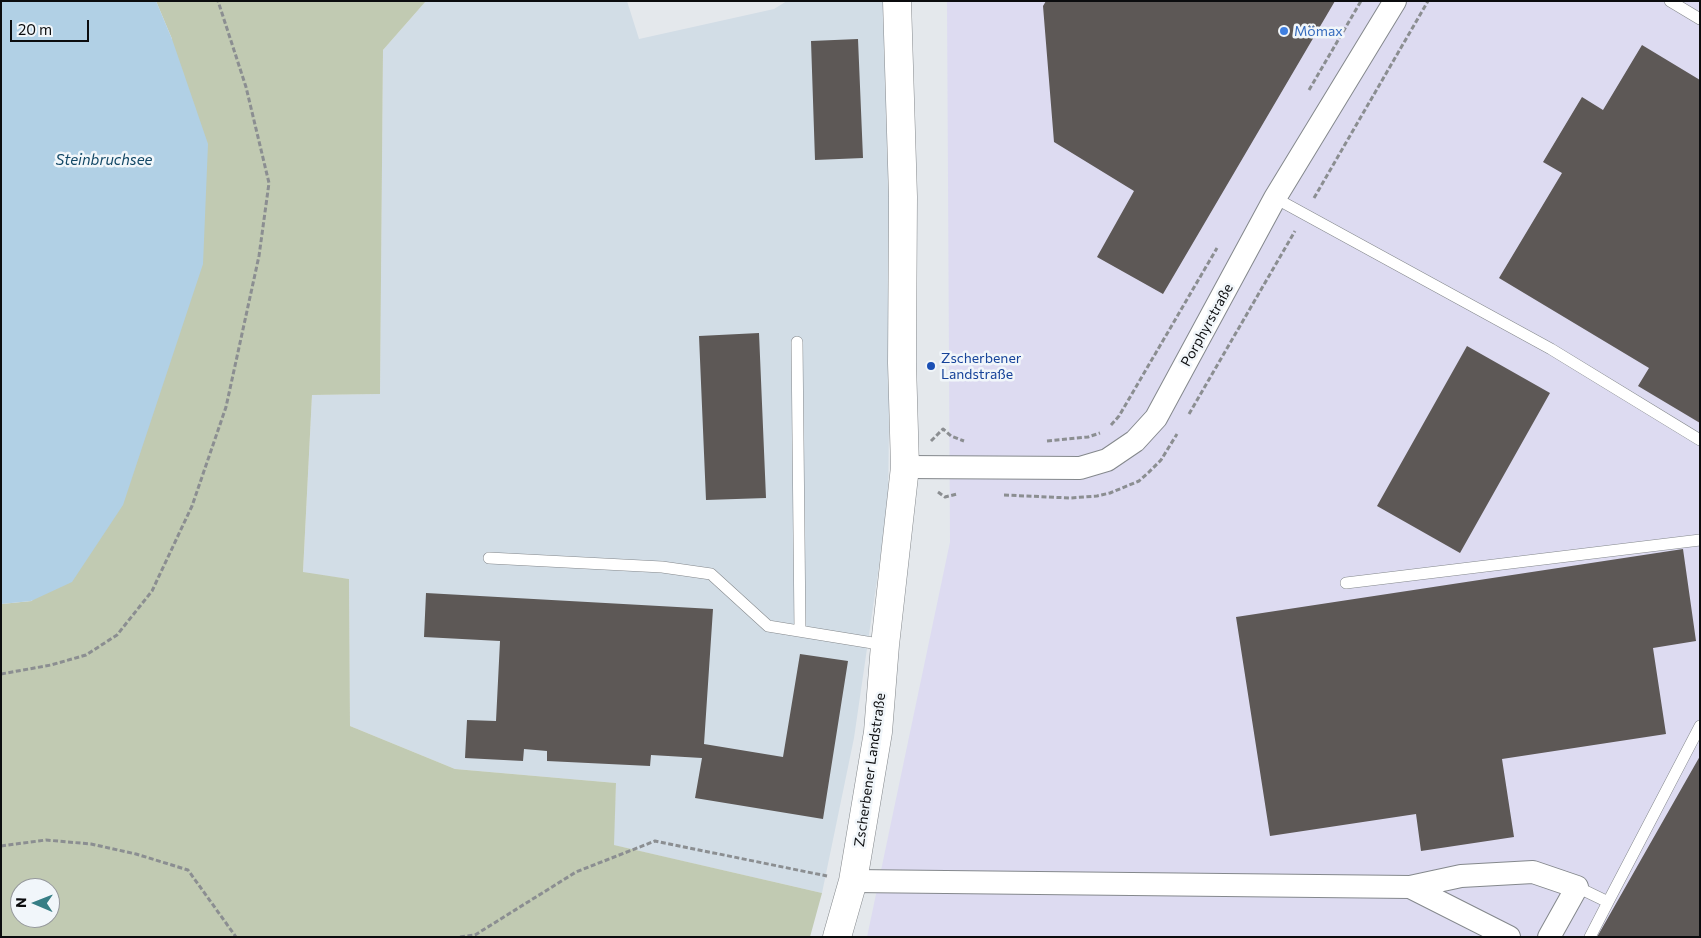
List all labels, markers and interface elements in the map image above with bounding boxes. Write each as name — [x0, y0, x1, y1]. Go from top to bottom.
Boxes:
scale bar — [12, 10, 91, 42]
text: 20 m — [18, 20, 52, 38]
place label: Mömax — [1294, 23, 1343, 39]
marker: Mömax — [1278, 25, 1290, 37]
water label: Steinbruchsee — [56, 151, 152, 169]
street label: Porphyrstraße — [1177, 281, 1237, 369]
place label: Zscherbener Landstraße — [941, 350, 1021, 382]
marker: Zscherbener Landstraße — [925, 360, 937, 372]
street label: Zscherbener Landstraße — [851, 692, 889, 848]
north arrow — [10, 878, 60, 928]
text: N — [12, 897, 29, 908]

